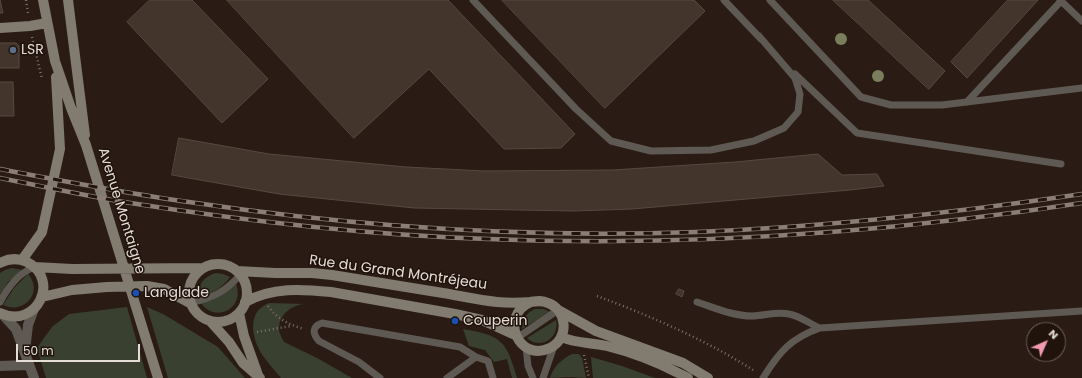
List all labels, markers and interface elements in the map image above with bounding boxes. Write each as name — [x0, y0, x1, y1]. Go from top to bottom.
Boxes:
place label: LSR — [21, 42, 44, 58]
marker: LSR — [8, 45, 18, 55]
street label: Avenue Montaigne — [94, 146, 148, 276]
street label: Rue du Grand Montréjeau — [308, 252, 488, 294]
place label: Langlade — [144, 285, 209, 301]
marker: Langlade — [131, 288, 141, 298]
place label: Couperin — [463, 313, 527, 329]
marker: Couperin — [450, 316, 460, 326]
north arrow — [1026, 322, 1066, 362]
text: N — [1045, 326, 1062, 343]
scale bar — [18, 336, 142, 362]
text: 50 m — [23, 342, 54, 359]

